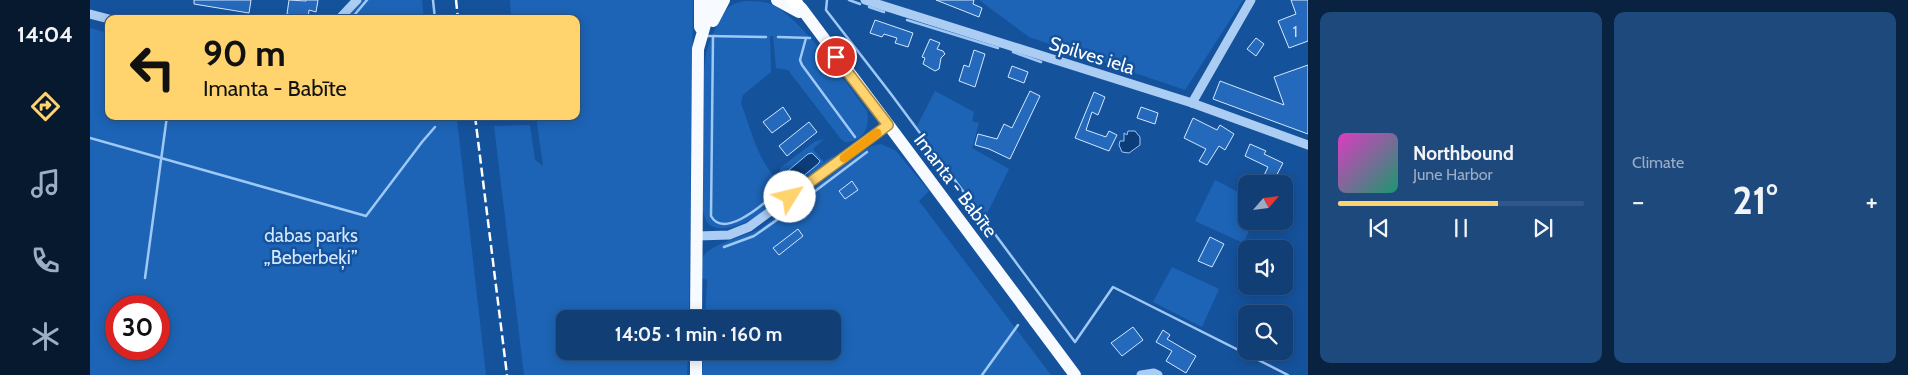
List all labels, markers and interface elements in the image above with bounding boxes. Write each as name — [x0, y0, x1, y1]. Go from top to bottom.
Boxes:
text: 14:04 — [17, 21, 73, 48]
house number: 1 — [1292, 22, 1298, 41]
text: 90 m — [203, 32, 286, 75]
street label: Spilves iela — [1046, 32, 1137, 79]
icon: left — [120, 35, 185, 100]
pin — [815, 36, 857, 78]
icon: arrive — [822, 43, 850, 71]
text: Imanta - Babīte — [203, 75, 347, 102]
icon: directions — [28, 89, 63, 124]
street label: Imanta - Babīte — [909, 129, 1002, 242]
text: Northbound — [1413, 142, 1514, 165]
text: Climate — [1632, 153, 1684, 172]
text: June Harbor — [1413, 165, 1493, 184]
icon: music — [28, 166, 63, 201]
position arrow — [763, 170, 815, 222]
north arrow — [1238, 175, 1292, 230]
map controls — [1238, 175, 1293, 360]
text: 21° — [1732, 177, 1778, 224]
text: − — [1632, 184, 1644, 218]
text: + — [1866, 184, 1878, 218]
icon: previous — [1365, 214, 1393, 242]
icon: pause — [1447, 214, 1475, 242]
icon: next — [1529, 214, 1557, 242]
park label: dabas parks „Beberbeķi” — [264, 224, 358, 270]
button: sound — [1238, 240, 1293, 295]
icon: phone — [28, 243, 63, 278]
speed limit sign: 30 — [105, 295, 170, 360]
button: search — [1238, 305, 1293, 360]
icon: climate — [28, 319, 63, 354]
text: 14:05 · 1 min · 160 m — [615, 323, 782, 346]

